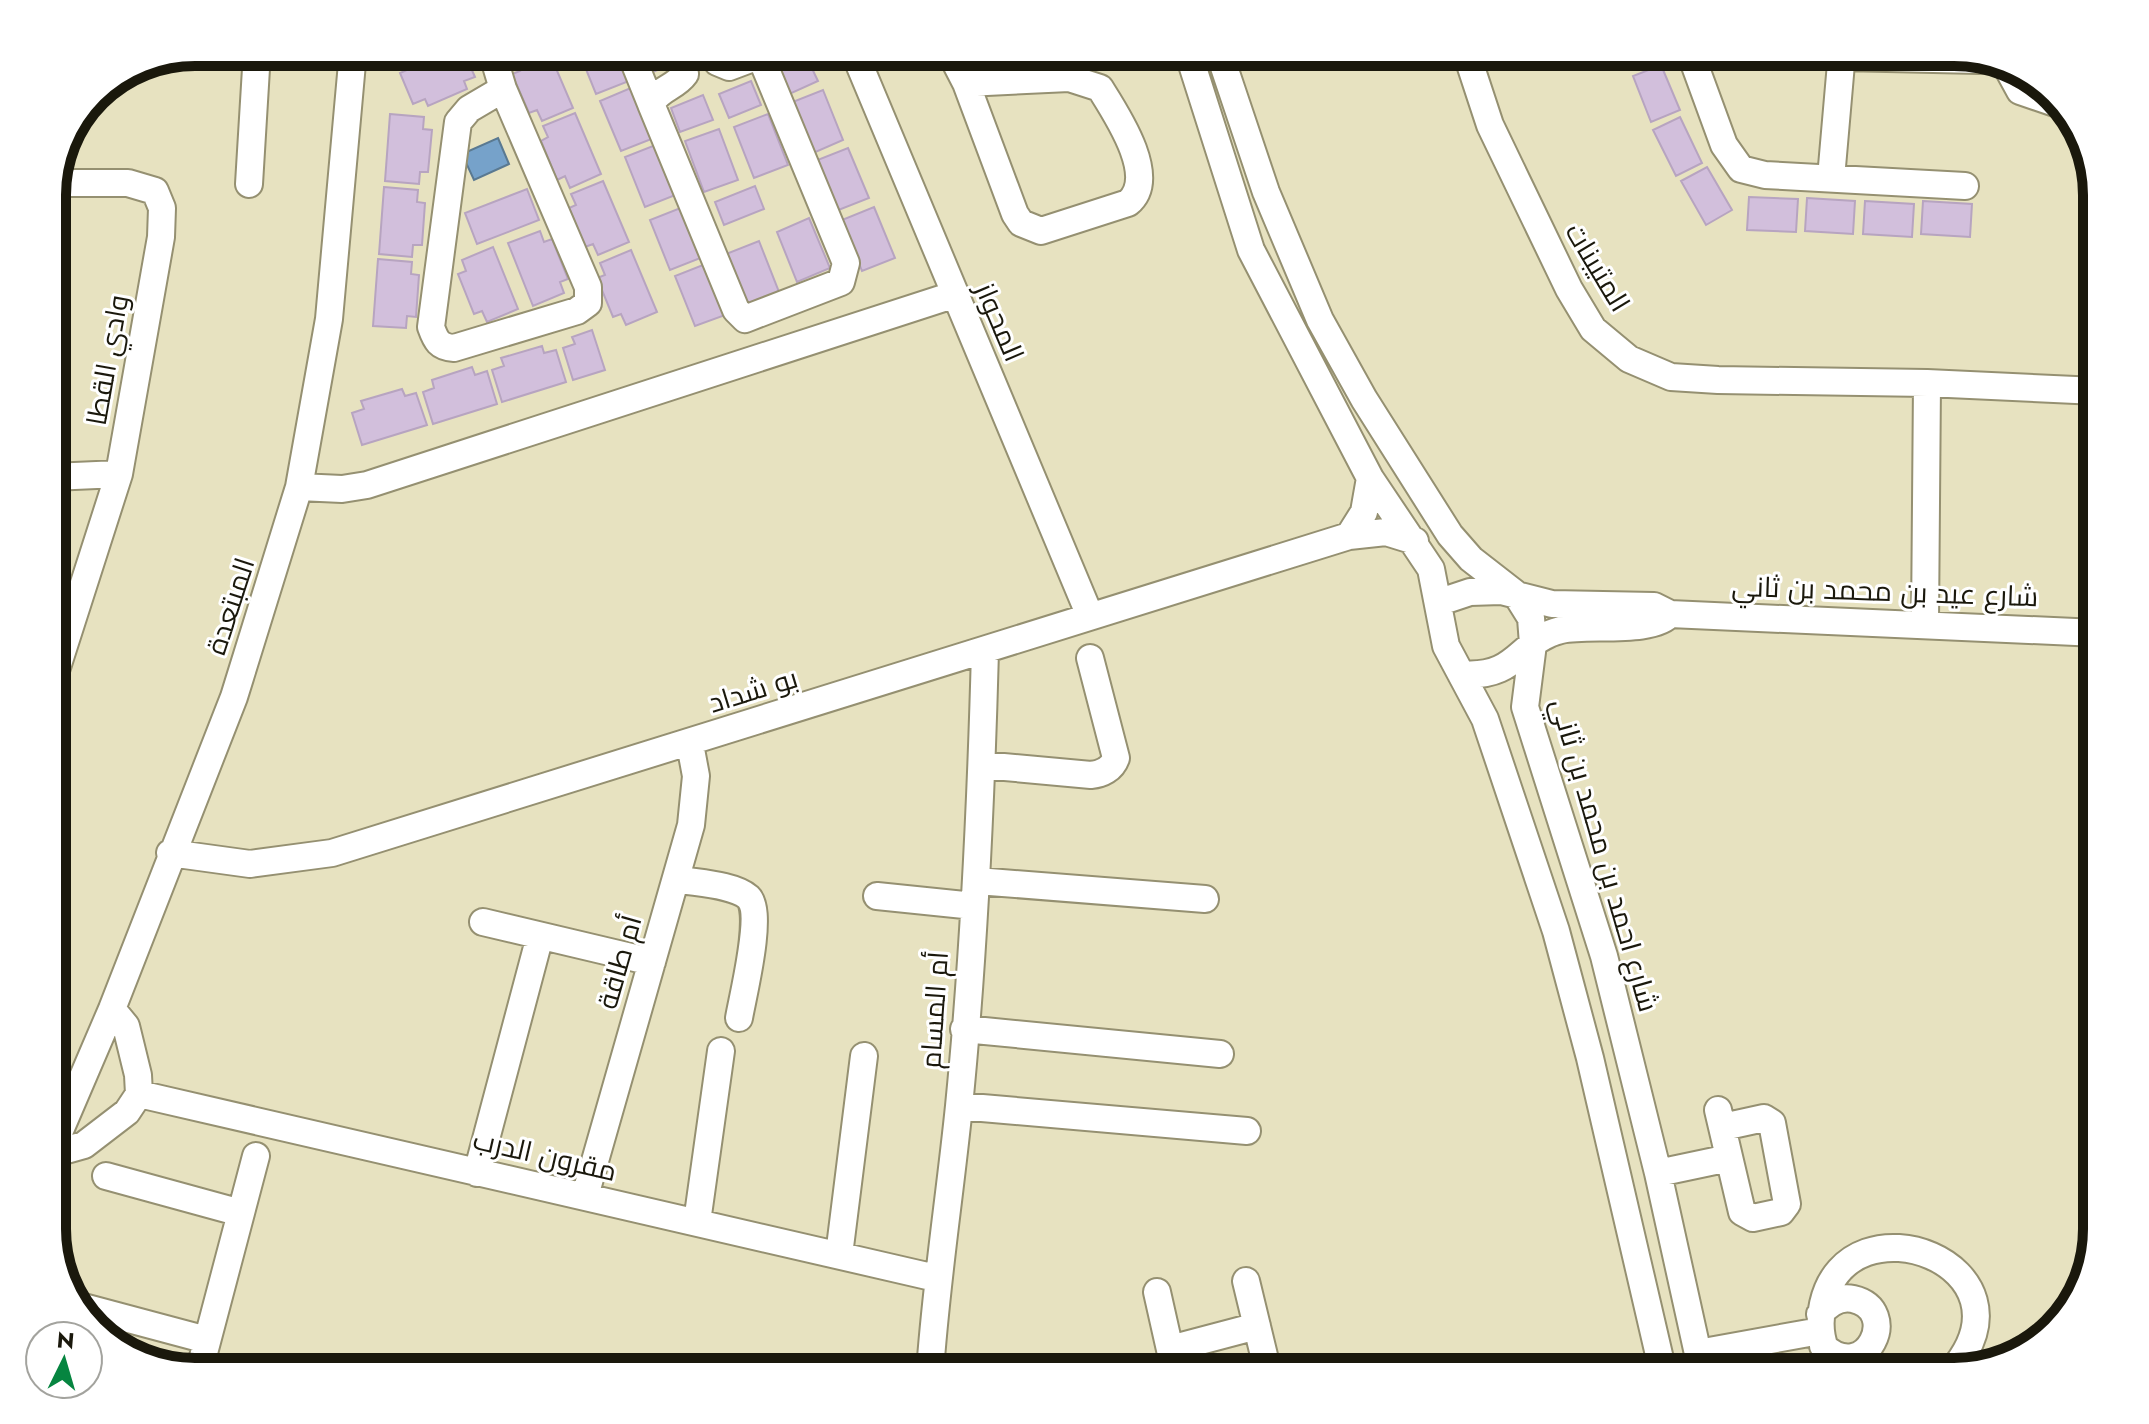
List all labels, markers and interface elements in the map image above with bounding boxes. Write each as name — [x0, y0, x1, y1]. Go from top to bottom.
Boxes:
street label: المتيبنات — [1555, 215, 1640, 320]
street label: المحواز — [964, 275, 1034, 368]
street label: وادي القطا — [76, 291, 140, 429]
street label: المبتعدة — [196, 552, 265, 660]
street label: شارع عيد بن محمد بن ثاني — [1731, 566, 2039, 618]
street label: بو شداد — [704, 658, 803, 723]
street label: شارع احمد بن محمد بن ثاني — [1539, 694, 1669, 1017]
street label: أم طاقة — [587, 910, 652, 1014]
street label: أم المسام — [910, 950, 959, 1070]
street label: مقرون الدرب — [469, 1119, 621, 1192]
north arrow — [24, 1320, 104, 1400]
text: N — [56, 1323, 76, 1357]

